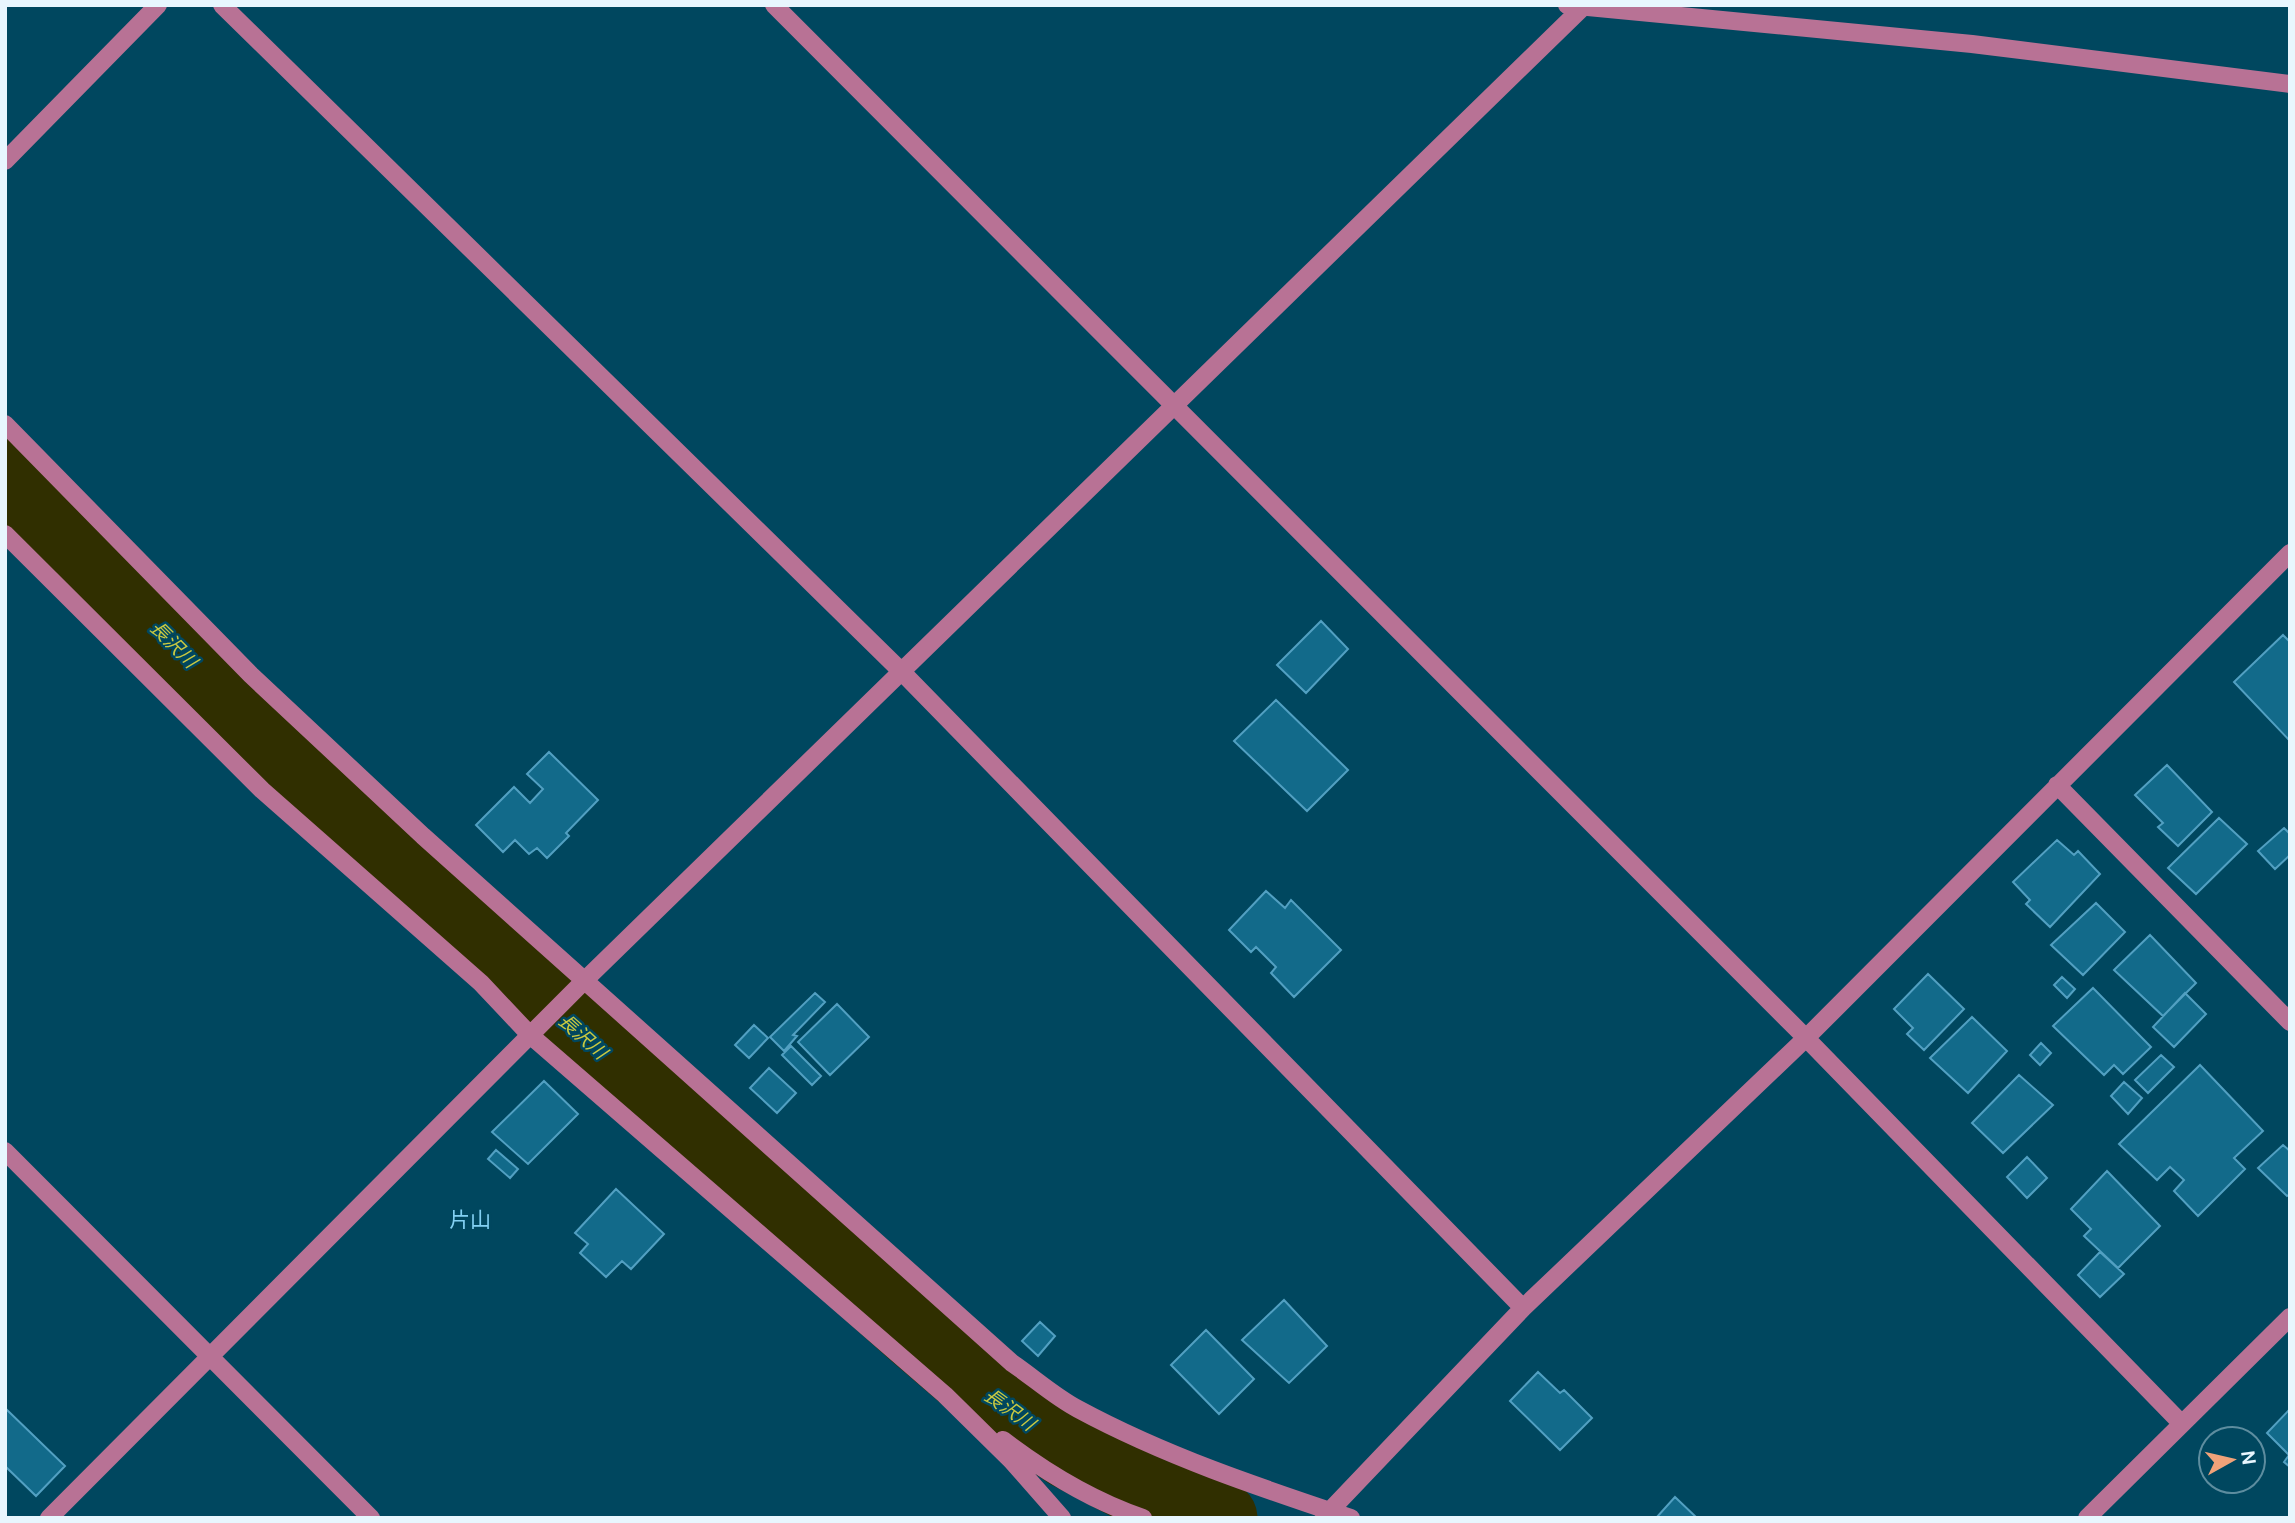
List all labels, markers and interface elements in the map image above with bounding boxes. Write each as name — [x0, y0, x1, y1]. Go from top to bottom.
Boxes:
water label: 長沢川 — [145, 615, 204, 675]
water label: 長沢川 — [553, 1008, 614, 1066]
district label: 片山 — [449, 1206, 491, 1234]
water label: 長沢川 — [979, 1383, 1042, 1437]
north arrow — [2197, 1425, 2267, 1495]
text: N — [2235, 1449, 2262, 1466]

